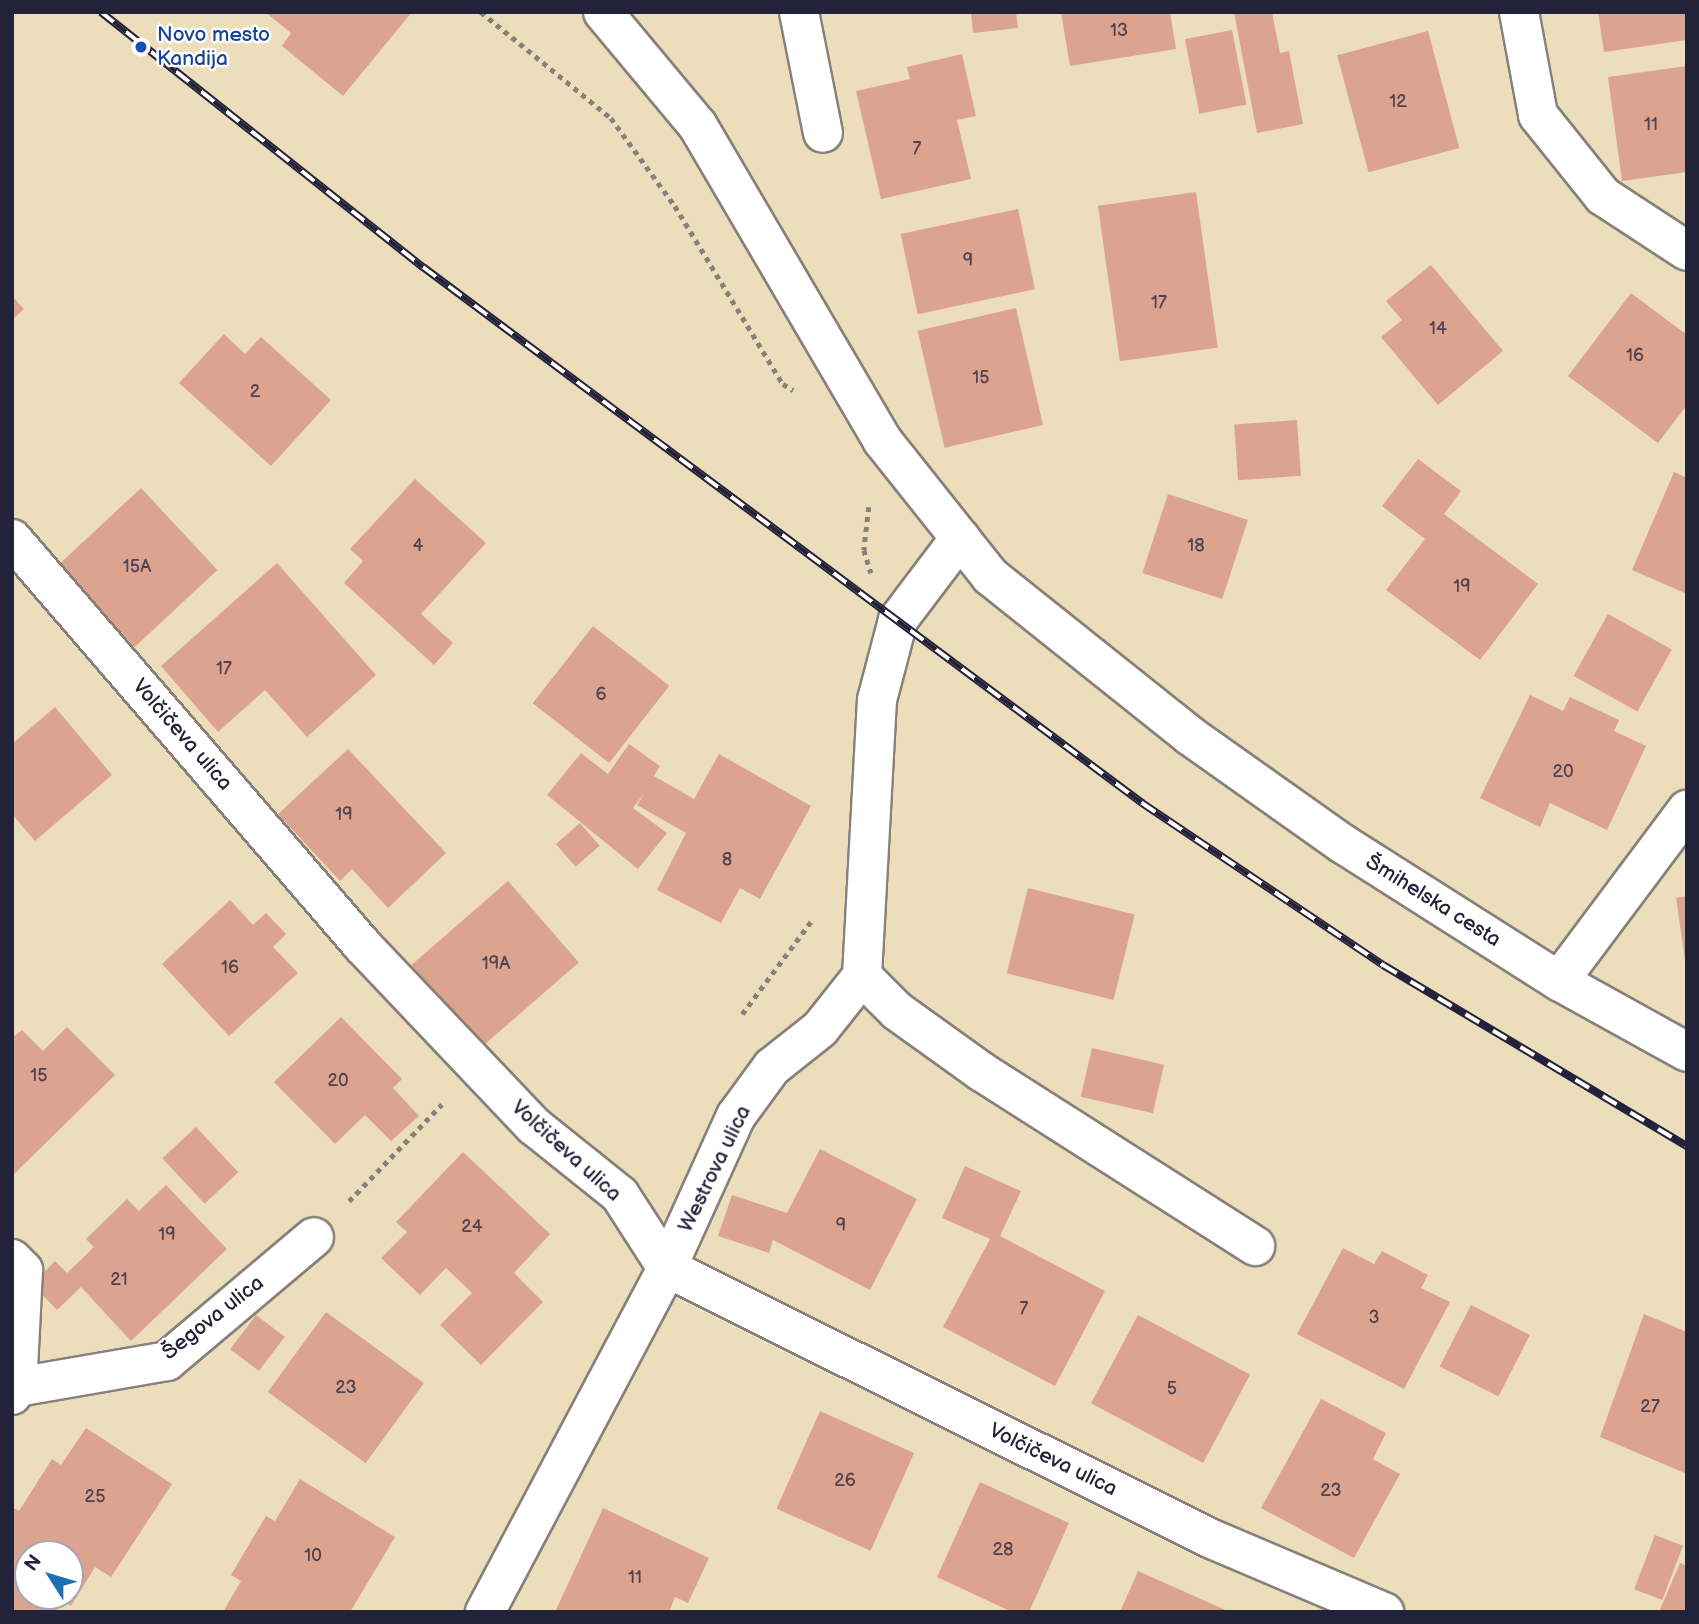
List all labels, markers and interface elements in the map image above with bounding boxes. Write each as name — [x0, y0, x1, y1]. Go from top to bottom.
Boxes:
house number: 13 — [1110, 20, 1128, 42]
place label: Novo mesto Kandija — [157, 22, 270, 72]
marker: Novo mesto Kandija — [131, 37, 151, 57]
house number: 12 — [1389, 91, 1407, 113]
house number: 11 — [1644, 114, 1658, 136]
house number: 7 — [913, 138, 921, 160]
house number: 9 — [963, 250, 973, 272]
house number: 17 — [1151, 292, 1167, 314]
house number: 14 — [1429, 318, 1447, 340]
house number: 16 — [1626, 345, 1644, 367]
house number: 15 — [972, 367, 990, 389]
house number: 2 — [250, 381, 260, 403]
house number: 4 — [413, 535, 423, 557]
house number: 18 — [1187, 535, 1205, 557]
house number: 15A — [123, 556, 151, 578]
house number: 19 — [1453, 576, 1471, 598]
house number: 17 — [216, 658, 232, 680]
street label: Volčičeva ulica — [127, 674, 237, 796]
house number: 6 — [596, 684, 606, 706]
house number: 20 — [1552, 761, 1574, 783]
house number: 19 — [335, 804, 353, 826]
house number: 8 — [722, 849, 732, 871]
street label: Šmihelska cesta — [1361, 849, 1505, 953]
house number: 19A — [482, 953, 510, 975]
house number: 16 — [221, 957, 239, 979]
house number: 15 — [30, 1065, 48, 1087]
house number: 20 — [327, 1070, 349, 1092]
street label: Volčičeva ulica — [506, 1095, 626, 1207]
street label: Westrova ulica — [673, 1101, 757, 1237]
house number: 9 — [836, 1215, 846, 1237]
house number: 24 — [461, 1216, 483, 1238]
house number: 19 — [158, 1224, 176, 1246]
house number: 21 — [110, 1269, 128, 1291]
street label: Šegova ulica — [157, 1270, 269, 1366]
house number: 7 — [1020, 1298, 1028, 1320]
house number: 3 — [1368, 1307, 1380, 1329]
house number: 23 — [335, 1377, 357, 1399]
house number: 5 — [1167, 1378, 1177, 1400]
house number: 27 — [1640, 1396, 1660, 1418]
street label: Volčičeva ulica — [985, 1418, 1121, 1502]
house number: 26 — [834, 1470, 856, 1492]
house number: 23 — [1320, 1480, 1342, 1502]
house number: 25 — [85, 1486, 105, 1508]
house number: 28 — [992, 1539, 1014, 1561]
north arrow — [14, 1540, 84, 1610]
house number: 10 — [304, 1545, 322, 1567]
text: N — [20, 1551, 47, 1576]
house number: 11 — [628, 1567, 642, 1589]

